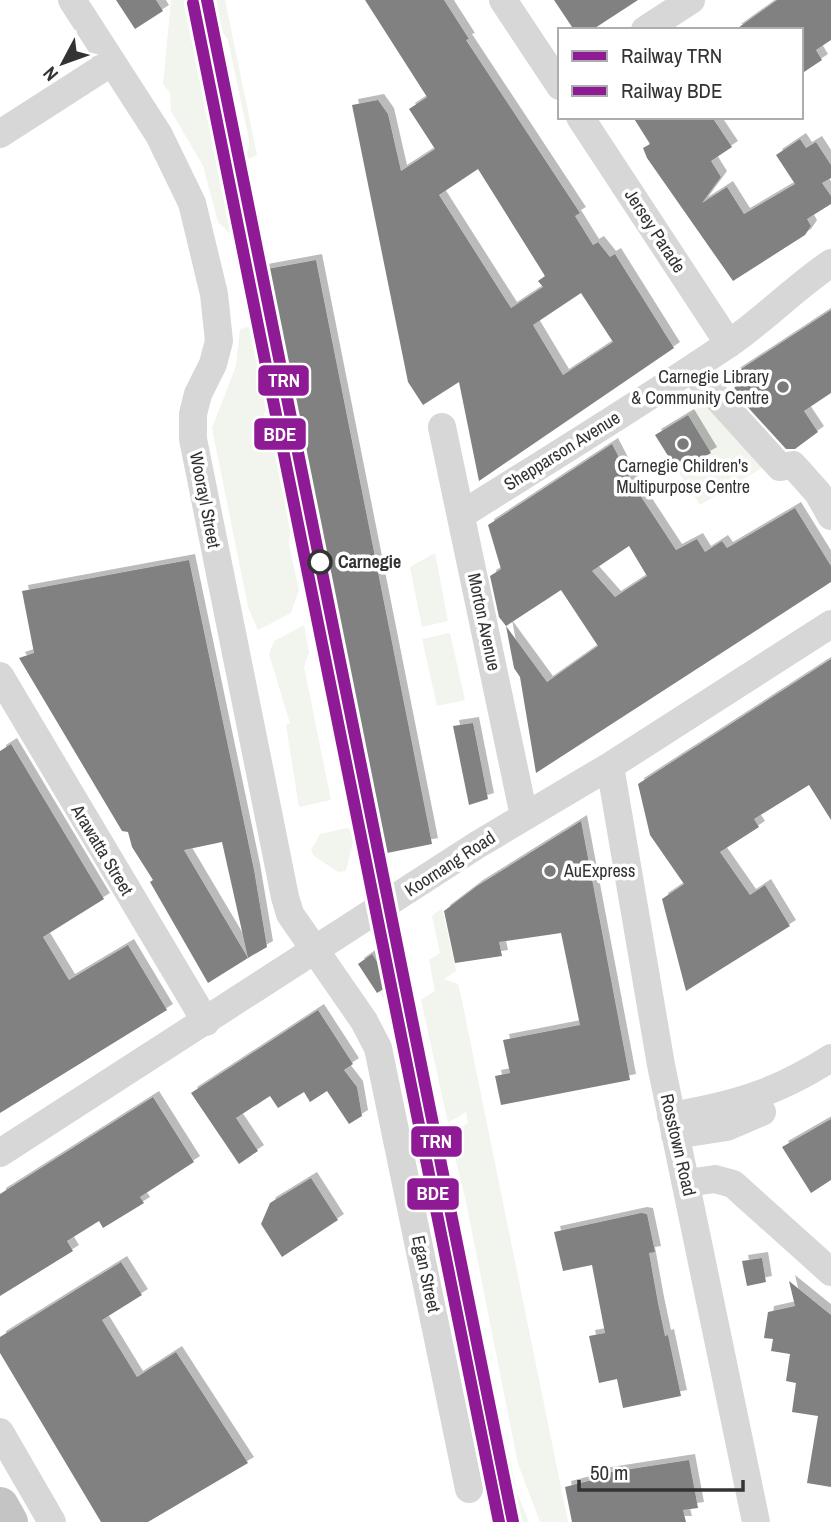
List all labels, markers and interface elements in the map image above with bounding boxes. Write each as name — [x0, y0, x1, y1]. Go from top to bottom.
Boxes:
north arrow — [28, 28, 98, 98]
legend — [558, 28, 803, 119]
text: Railway TRN — [621, 41, 722, 70]
text: N — [37, 61, 64, 87]
text: Railway BDE — [621, 76, 722, 105]
street label: Jersey Parade — [619, 184, 692, 277]
line badge: TRN — [257, 364, 310, 397]
place label: Carnegie Library & Community Centre — [631, 364, 770, 410]
text: TRN — [268, 367, 300, 393]
marker: Carnegie Library & Community Centre — [775, 379, 791, 395]
street label: Shepparson Avenue — [499, 405, 625, 496]
line badge: BDE — [253, 417, 307, 451]
text: BDE — [264, 421, 296, 447]
marker: Carnegie Children's Multipurpose Centre — [675, 436, 691, 452]
street label: Woorayl Street — [184, 450, 227, 550]
place label: Carnegie Children's Multipurpose Centre — [616, 453, 750, 499]
place label: Carnegie — [338, 549, 401, 574]
marker: Carnegie — [308, 550, 332, 574]
street label: Morton Avenue — [462, 571, 507, 673]
street label: Arawatta Street — [65, 799, 139, 900]
street label: Koornang Road — [400, 825, 500, 902]
place label: AuExpress — [563, 858, 635, 883]
marker: AuExpress — [542, 863, 558, 879]
street label: Rosstown Road — [655, 1091, 702, 1198]
line badge: TRN — [410, 1125, 463, 1158]
text: TRN — [420, 1128, 452, 1154]
line badge: BDE — [406, 1177, 460, 1211]
text: BDE — [417, 1180, 449, 1206]
street label: Egan Street — [406, 1233, 447, 1315]
scale bar — [579, 1448, 744, 1492]
text: 50 m — [590, 1458, 628, 1487]

